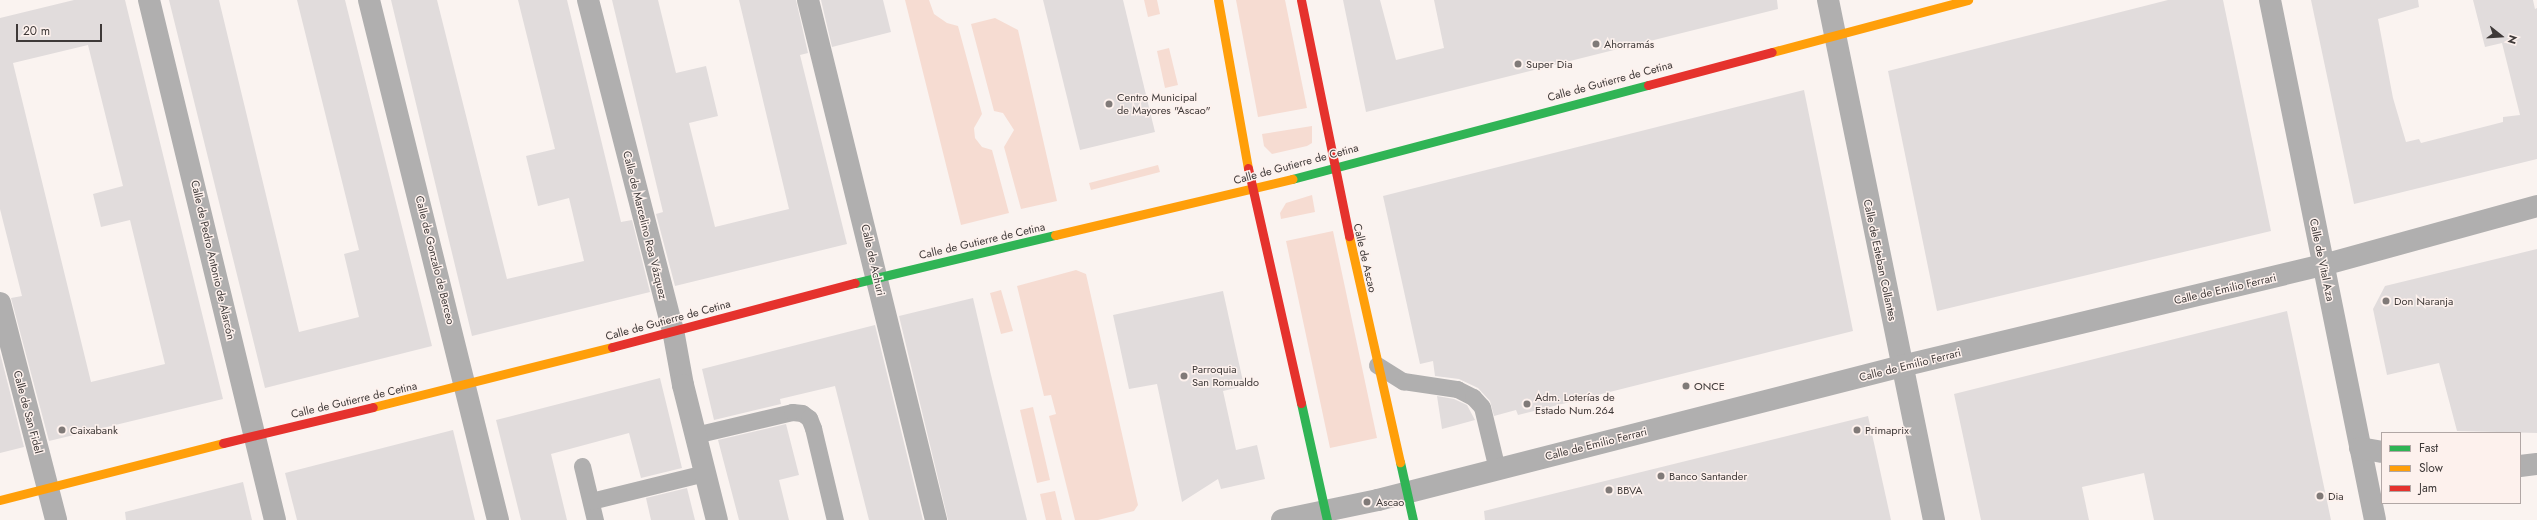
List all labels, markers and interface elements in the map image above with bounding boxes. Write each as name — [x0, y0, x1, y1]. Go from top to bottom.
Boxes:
scale bar — [18, 16, 104, 42]
north arrow — [2481, 16, 2521, 56]
text: 20 m — [23, 22, 50, 40]
text: N — [2504, 33, 2521, 46]
place label: Ahorramás — [1604, 37, 1654, 51]
marker: Ahorramás — [1591, 39, 1601, 49]
place label: Super Dia — [1526, 57, 1572, 71]
street label: Calle de Gutierre de Cetina — [1546, 58, 1674, 104]
marker: Super Dia — [1513, 59, 1523, 69]
place label: Centro Municipal de Mayores "Ascao" — [1117, 91, 1211, 117]
marker: Centro Municipal de Mayores "Ascao" — [1104, 99, 1114, 109]
street label: Calle de Gutierre de Cetina — [1232, 141, 1360, 187]
street label: Calle de Marcelino Roa Vázquez — [620, 150, 670, 300]
street label: Calle de Pedro Antonio de Alarcón — [188, 179, 238, 341]
street label: Calle de Gonzalo de Berceo — [413, 194, 457, 326]
street label: Calle de Esteban Collantes — [1861, 198, 1899, 322]
street label: Calle de Vital Aza — [2307, 217, 2337, 303]
street label: Calle de Gutierre de Cetina — [918, 220, 1046, 262]
street label: Calle de Ascao — [1351, 222, 1379, 294]
street label: Calle de Achuri — [858, 223, 888, 297]
street label: Calle de Emilio Ferrari — [2173, 271, 2277, 307]
place label: Don Naranja — [2394, 294, 2453, 308]
marker: Don Naranja — [2381, 296, 2391, 306]
street label: Calle de Gutierre de Cetina — [604, 297, 732, 343]
street label: Calle de Emilio Ferrari — [1858, 346, 1962, 384]
place label: Parroquia San Romualdo — [1192, 363, 1259, 389]
street label: Calle de San Fidel — [11, 369, 45, 455]
marker: Parroquia San Romualdo — [1179, 371, 1189, 381]
street label: Calle de Gutierre de Cetina — [290, 379, 418, 421]
place label: ONCE — [1694, 379, 1725, 393]
marker: ONCE — [1681, 381, 1691, 391]
place label: Adm. Loterías de Estado Num.264 — [1535, 391, 1615, 417]
marker: Adm. Loterías de Estado Num.264 — [1522, 399, 1532, 409]
place label: Caixabank — [70, 423, 118, 437]
place label: Primaprix — [1865, 423, 1909, 437]
marker: Caixabank — [57, 425, 67, 435]
street label: Calle de Emilio Ferrari — [1544, 425, 1648, 463]
marker: Primaprix — [1852, 425, 1862, 435]
legend — [2381, 432, 2521, 504]
text: Fast — [2419, 439, 2438, 457]
text: Slow — [2419, 459, 2443, 477]
place label: Banco Santander — [1669, 469, 1747, 483]
marker: Banco Santander — [1656, 471, 1666, 481]
text: Jam — [2419, 479, 2437, 497]
place label: BBVA — [1617, 483, 1643, 497]
marker: BBVA — [1604, 485, 1614, 495]
place label: Dia — [2328, 489, 2344, 503]
marker: Dia — [2315, 491, 2325, 501]
place label: Ascao — [1376, 495, 1404, 509]
marker: Ascao — [1361, 496, 1373, 508]

